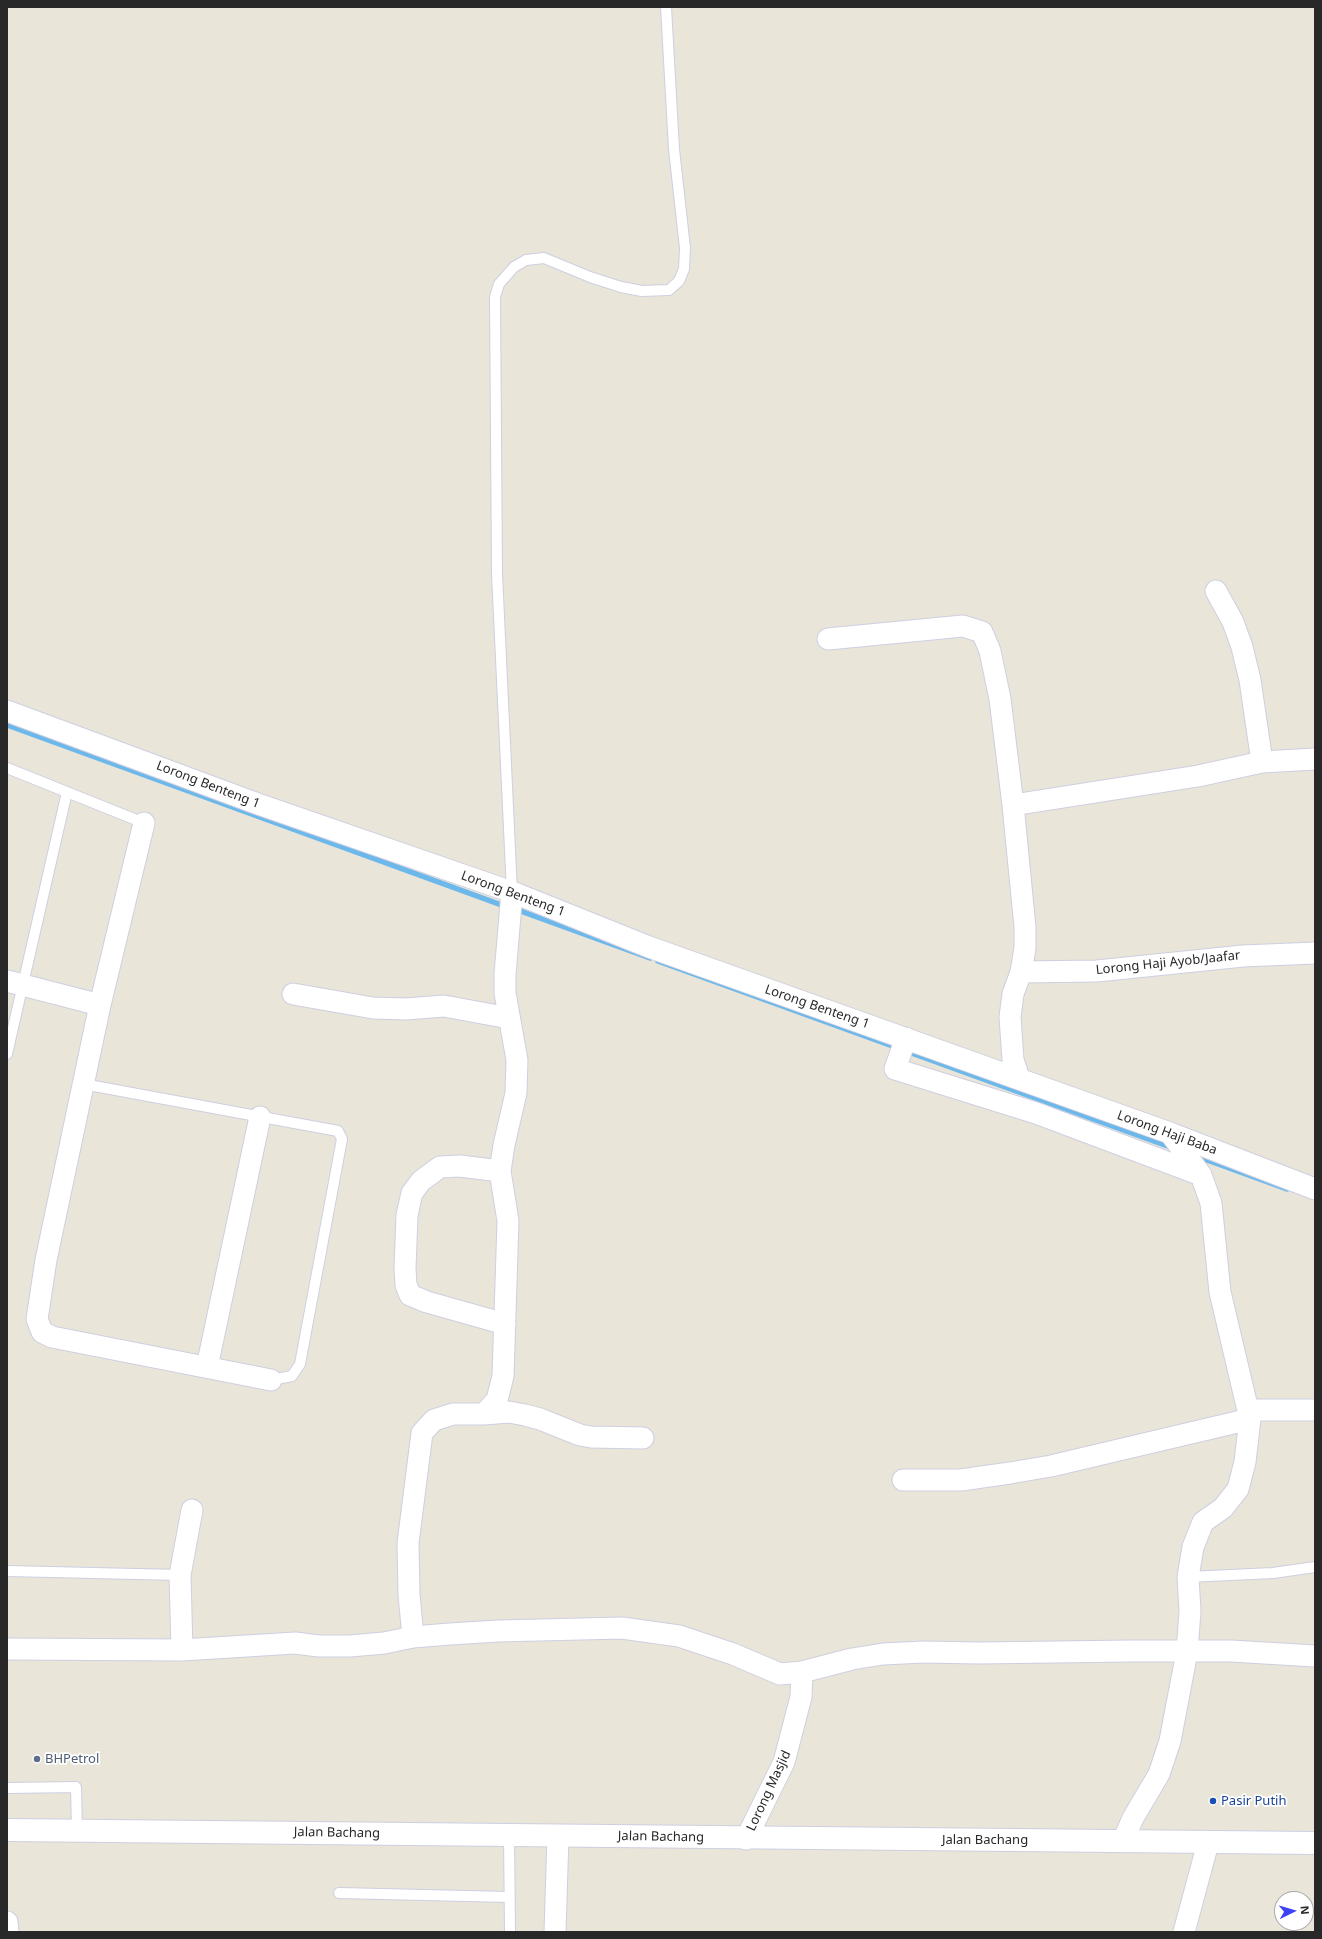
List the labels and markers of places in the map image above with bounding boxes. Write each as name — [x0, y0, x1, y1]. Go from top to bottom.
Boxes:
place label: BHPetrol — [45, 1751, 99, 1767]
marker: BHPetrol — [32, 1754, 42, 1764]
place label: Pasir Putih — [1221, 1793, 1286, 1809]
marker: Pasir Putih — [1208, 1796, 1218, 1806]

